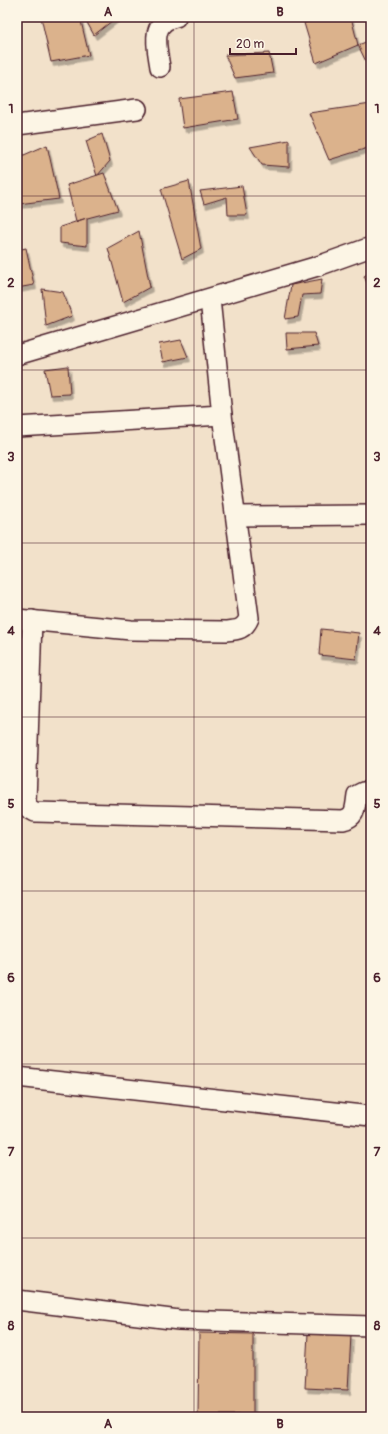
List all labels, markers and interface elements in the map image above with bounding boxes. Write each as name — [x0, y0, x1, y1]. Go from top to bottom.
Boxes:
text: A — [104, 4, 113, 20]
text: B — [276, 4, 284, 20]
scale bar — [230, 30, 296, 56]
text: 20 m — [236, 37, 265, 52]
text: 1 — [8, 101, 14, 117]
text: 1 — [374, 101, 380, 117]
text: 2 — [7, 275, 15, 291]
text: 2 — [373, 275, 381, 291]
text: 3 — [7, 449, 15, 465]
text: 3 — [373, 449, 381, 465]
text: 4 — [7, 623, 15, 639]
text: 4 — [373, 623, 381, 639]
text: 5 — [7, 796, 15, 812]
text: 5 — [373, 796, 381, 812]
text: 6 — [7, 970, 15, 986]
text: 6 — [373, 970, 381, 986]
text: 7 — [8, 1144, 15, 1160]
text: 7 — [374, 1144, 381, 1160]
text: 8 — [8, 1318, 15, 1334]
text: 8 — [374, 1318, 381, 1334]
text: A — [104, 1416, 113, 1432]
text: B — [276, 1416, 284, 1432]

